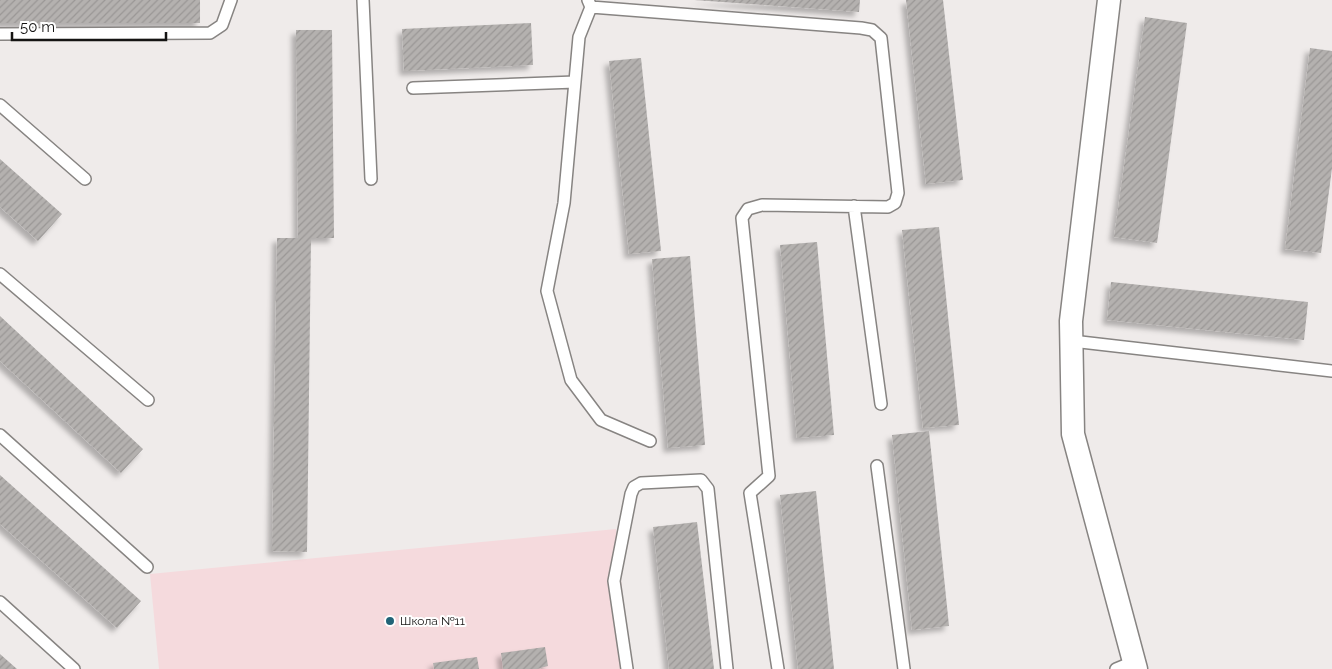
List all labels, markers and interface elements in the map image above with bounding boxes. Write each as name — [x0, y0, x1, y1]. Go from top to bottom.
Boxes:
scale bar — [12, 10, 166, 42]
text: 50 m — [20, 18, 55, 36]
place label: Школа №11 — [400, 614, 465, 628]
marker: Школа №11 — [384, 615, 396, 627]

